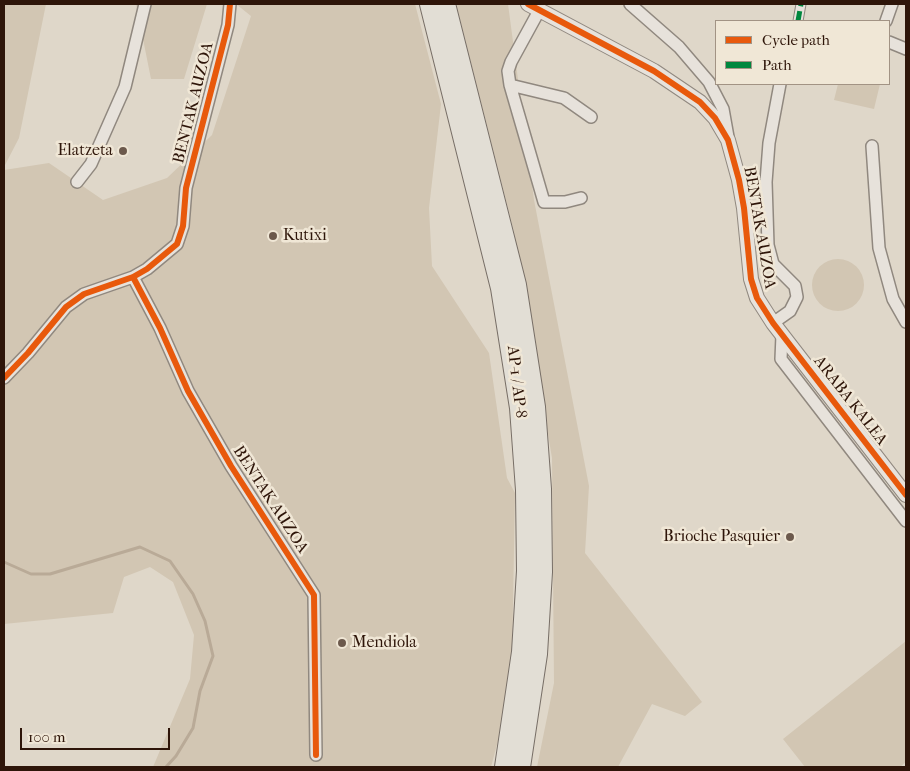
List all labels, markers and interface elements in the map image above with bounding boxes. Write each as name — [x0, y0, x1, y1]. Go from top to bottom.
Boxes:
legend — [715, 20, 890, 85]
text: Cycle path — [762, 31, 830, 49]
street label: BENTAK AUZOA — [170, 40, 218, 166]
text: Path — [762, 56, 792, 74]
place label: Elatzeta — [58, 141, 113, 161]
marker: Elatzeta — [117, 145, 129, 157]
street label: BENTAK AUZOA — [739, 165, 779, 291]
place label: Kutixi — [283, 226, 327, 246]
marker: Kutixi — [267, 230, 279, 242]
street label: AP-1 / AP-8 — [502, 345, 530, 419]
street label: ARABA KALEA — [809, 352, 891, 450]
street label: BENTAK AUZOA — [228, 443, 312, 557]
place label: Brioche Pasquier — [663, 527, 780, 547]
marker: Brioche Pasquier — [784, 531, 796, 543]
place label: Mendiola — [352, 633, 417, 653]
marker: Mendiola — [336, 637, 348, 649]
scale bar — [22, 718, 172, 750]
text: 100 m — [28, 728, 66, 746]

